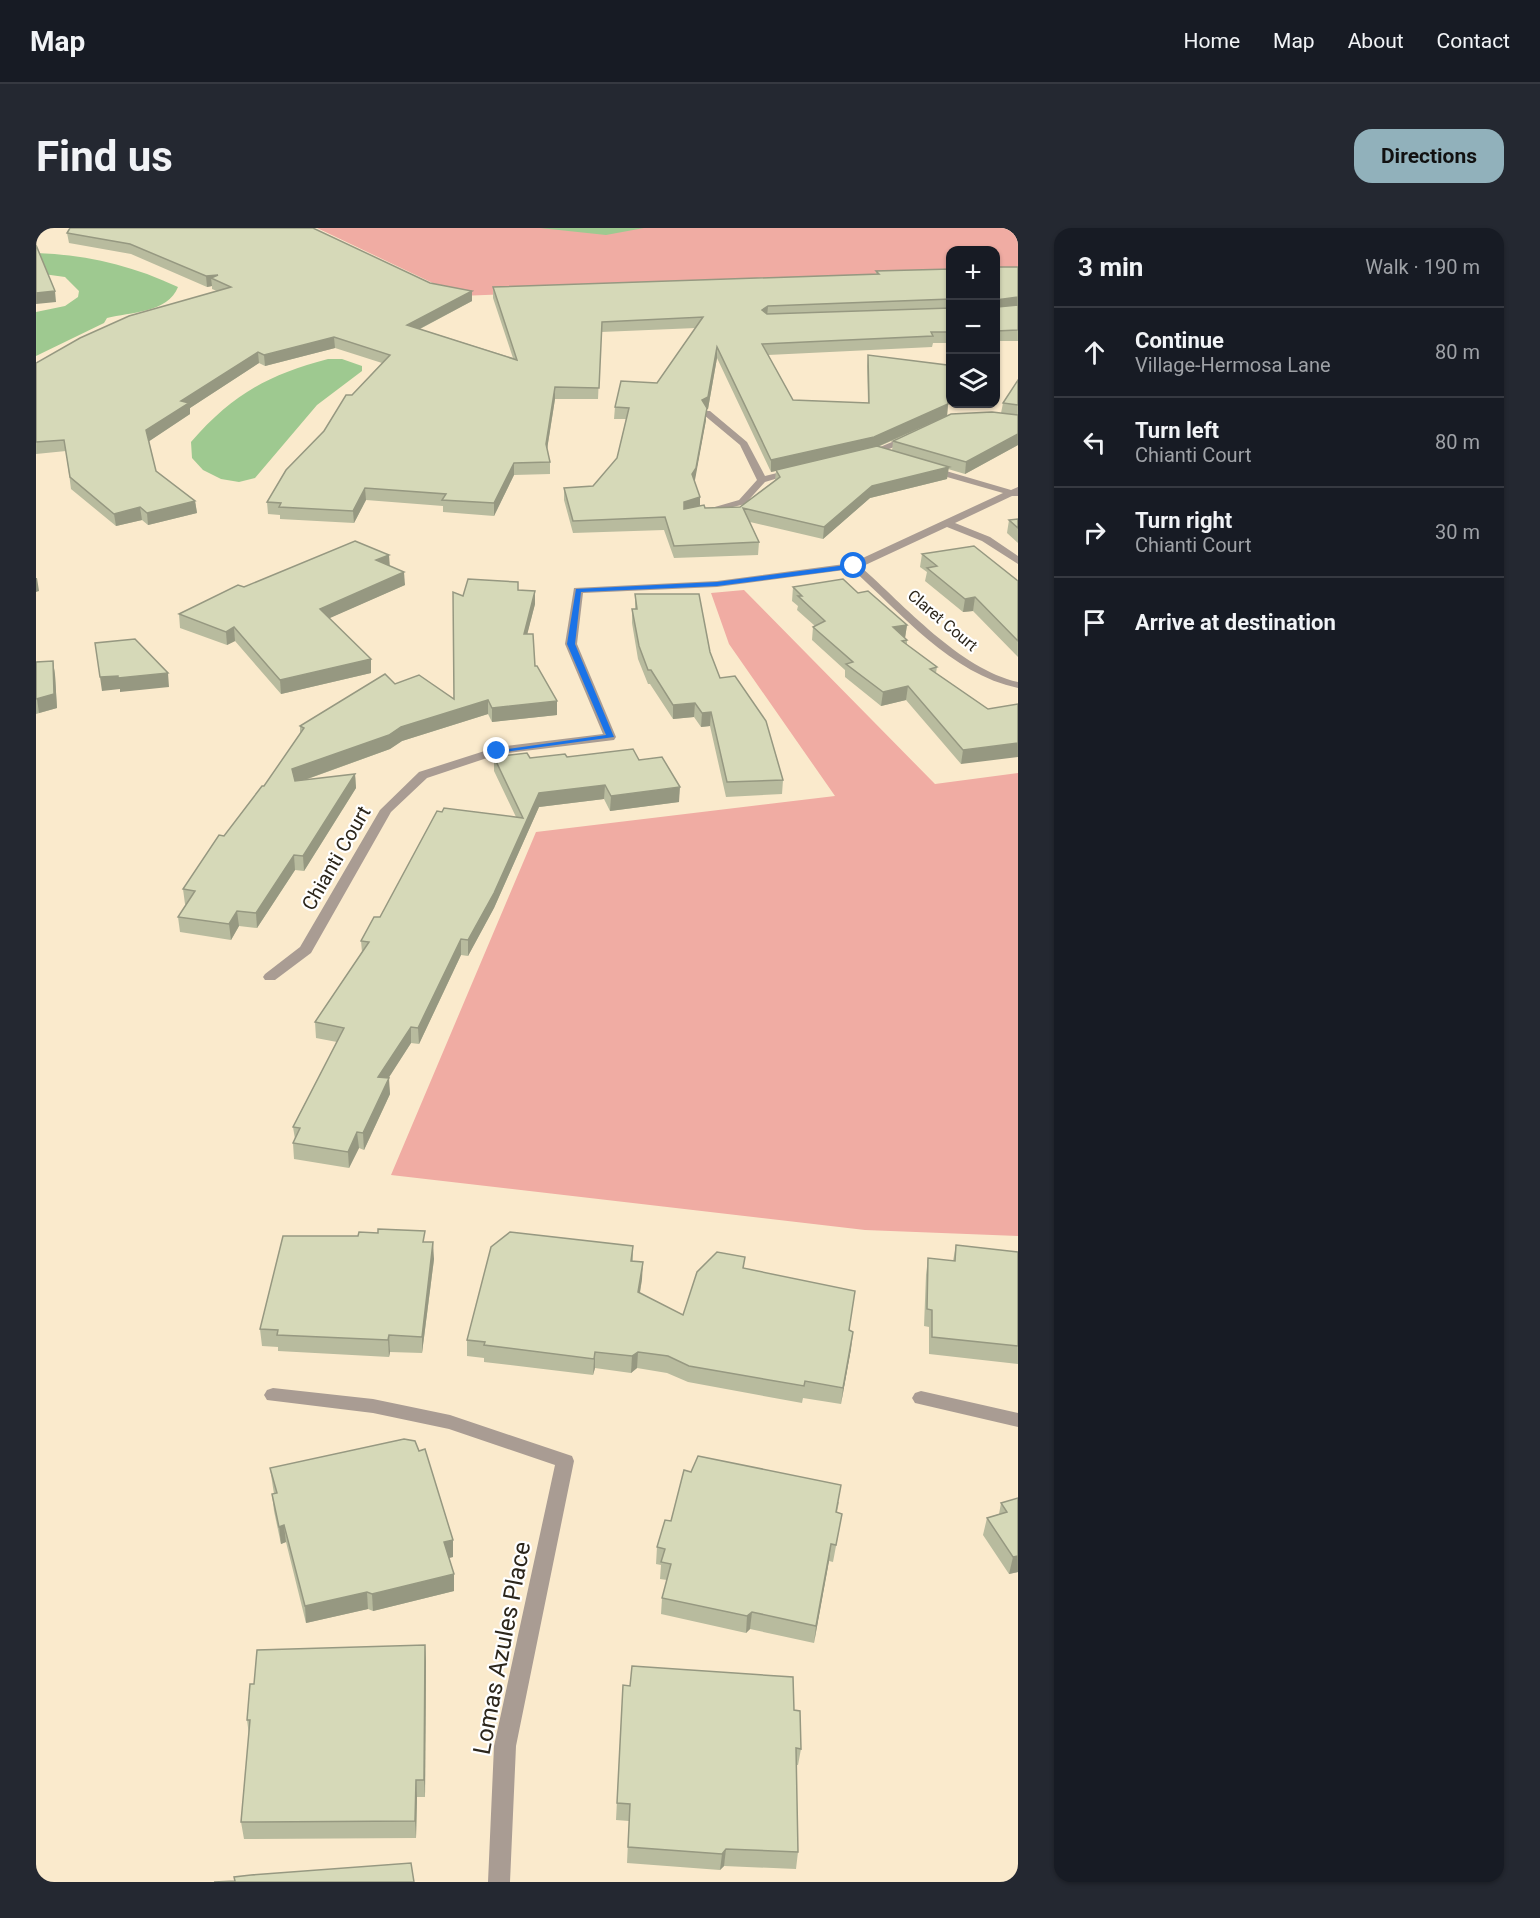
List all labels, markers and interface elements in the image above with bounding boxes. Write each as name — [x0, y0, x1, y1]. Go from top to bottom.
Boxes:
text: Map — [30, 25, 85, 58]
text: Home — [1184, 29, 1240, 53]
text: Map — [1273, 29, 1315, 53]
text: About — [1348, 29, 1404, 53]
text: Contact — [1437, 29, 1510, 53]
button: Directions — [1354, 129, 1504, 183]
text: Find us — [36, 132, 173, 181]
map controls — [946, 246, 1000, 408]
button: + — [946, 246, 1000, 300]
text: 3 min — [1078, 252, 1143, 282]
text: Walk · 190 m — [1365, 255, 1480, 279]
button: − — [946, 300, 1000, 354]
text: Continue — [1135, 328, 1224, 353]
icon: ahead — [1078, 336, 1111, 369]
text: 80 m — [1435, 340, 1480, 364]
text: Village-Hermosa Lane — [1135, 353, 1331, 377]
button: layers — [946, 354, 1000, 408]
text: Turn left — [1135, 418, 1219, 443]
icon: left — [1078, 426, 1111, 459]
text: 80 m — [1435, 430, 1480, 454]
text: Chianti Court — [1135, 443, 1251, 467]
text: Turn right — [1135, 508, 1232, 533]
icon: right — [1078, 516, 1111, 549]
text: 30 m — [1435, 520, 1480, 544]
text: Chianti Court — [1135, 533, 1251, 557]
route start — [840, 552, 866, 578]
street label: Claret Court — [904, 586, 981, 655]
icon: arrive — [1078, 606, 1111, 639]
text: Arrive at destination — [1135, 610, 1336, 635]
route end — [483, 737, 509, 763]
street label: Chianti Court — [296, 802, 376, 914]
street label: Lomas Azules Place — [468, 1539, 536, 1757]

